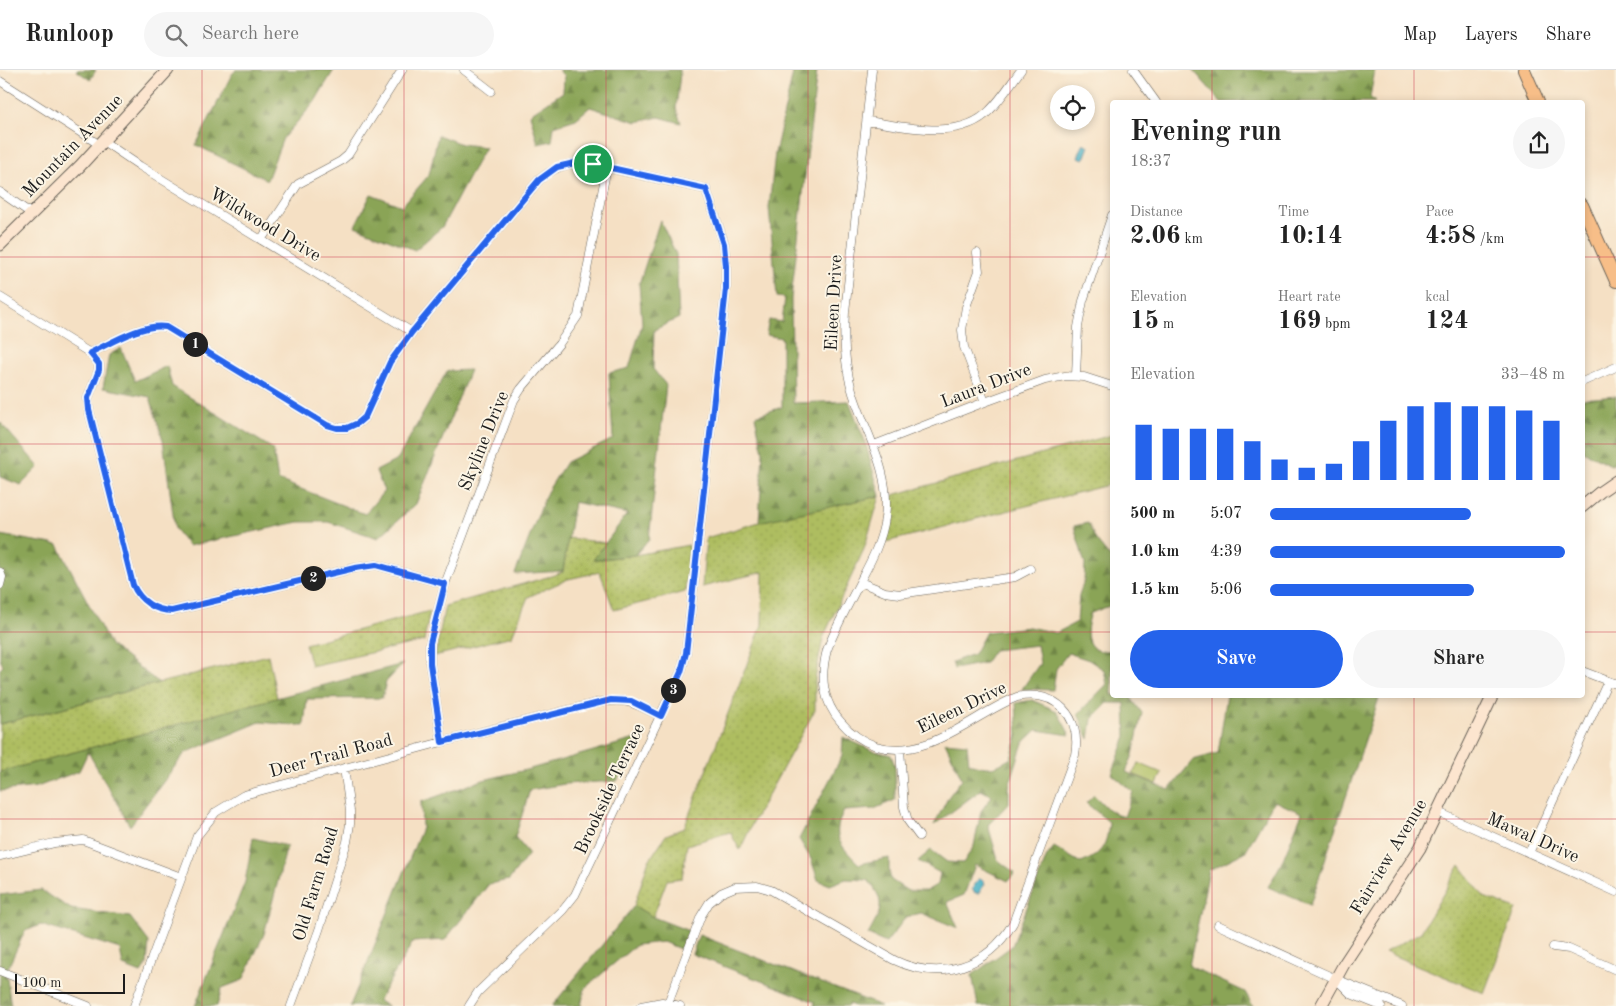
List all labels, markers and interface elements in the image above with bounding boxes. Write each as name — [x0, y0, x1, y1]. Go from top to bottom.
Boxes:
search box — [144, 12, 494, 57]
icon: search — [162, 21, 190, 49]
text: Runloop — [25, 23, 114, 47]
text: Search here — [202, 25, 299, 44]
text: Map — [1403, 26, 1437, 44]
text: Layers — [1465, 26, 1517, 44]
text: Share — [1545, 26, 1591, 44]
map controls — [1050, 85, 1095, 130]
button: locate — [1050, 85, 1095, 130]
street label: Mountain Avenue — [20, 91, 126, 201]
button: share — [1513, 117, 1565, 169]
text: Evening run — [1130, 119, 1282, 147]
pin — [572, 143, 614, 185]
icon: arrive — [579, 150, 607, 178]
text: 18:37 — [1130, 154, 1172, 170]
street label: Wildwood Drive — [206, 185, 324, 265]
text: Distance — [1130, 205, 1183, 219]
text: Time — [1278, 205, 1309, 219]
text: Pace — [1425, 205, 1454, 219]
text: 2.06 — [1130, 224, 1181, 249]
text: 10:14 — [1278, 224, 1343, 249]
text: 4:58 — [1425, 224, 1476, 249]
text: km — [1181, 232, 1203, 246]
text: /km — [1476, 232, 1504, 246]
street label: Eileen Drive — [822, 254, 846, 352]
text: Elevation — [1130, 290, 1187, 304]
text: Heart rate — [1278, 290, 1341, 304]
text: kcal — [1425, 290, 1449, 304]
text: 15 — [1130, 309, 1159, 334]
text: 169 — [1278, 309, 1321, 334]
text: 124 — [1425, 309, 1469, 334]
text: m — [1159, 317, 1174, 331]
text: bpm — [1321, 317, 1351, 331]
pin: 1 — [182, 332, 208, 356]
text: 1 — [191, 337, 200, 351]
street label: Laura Drive — [938, 361, 1034, 411]
text: Elevation — [1130, 367, 1195, 383]
text: 33–48 m — [1501, 367, 1565, 383]
street label: Skyline Drive — [456, 388, 512, 494]
text: 500 m — [1130, 506, 1175, 522]
text: 5:07 — [1210, 506, 1242, 522]
text: 1.0 km — [1130, 544, 1179, 560]
text: 4:39 — [1210, 544, 1242, 560]
pin: 2 — [300, 566, 326, 590]
text: 2 — [309, 571, 318, 585]
text: 1.5 km — [1130, 582, 1179, 598]
text: 5:06 — [1210, 582, 1242, 598]
button: Save — [1130, 630, 1343, 688]
button: Share — [1353, 630, 1565, 688]
pin: 3 — [660, 678, 686, 702]
street label: Eileen Drive — [915, 679, 1009, 737]
text: 3 — [669, 683, 678, 697]
street label: Brookside Terrace — [572, 721, 648, 857]
street label: Deer Trail Road — [267, 731, 395, 781]
street label: Fairview Avenue — [1348, 796, 1430, 918]
street label: Mawal Drive — [1484, 810, 1582, 866]
street label: Old Farm Road — [290, 825, 342, 943]
scale bar — [15, 971, 125, 994]
text: 100 m — [22, 976, 61, 990]

